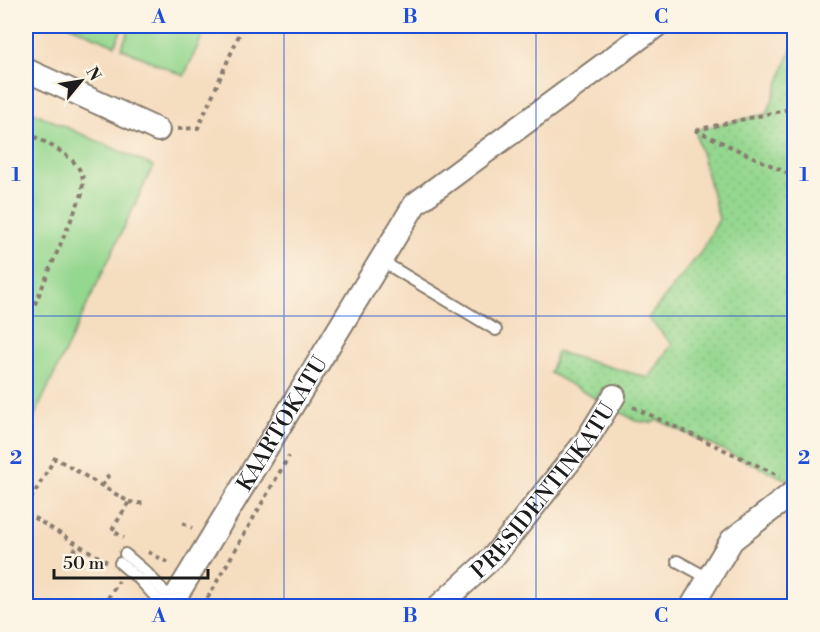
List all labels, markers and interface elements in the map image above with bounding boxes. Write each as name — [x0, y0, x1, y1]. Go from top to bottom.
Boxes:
text: A — [151, 5, 167, 30]
text: B — [402, 5, 418, 30]
text: C — [654, 5, 668, 30]
north arrow — [51, 51, 111, 111]
text: N — [81, 64, 105, 85]
text: 1 — [11, 163, 21, 188]
text: 1 — [799, 163, 809, 188]
street label: KAARTOKATU — [231, 351, 334, 496]
street label: PRESIDENTINKATU — [466, 398, 622, 585]
text: 2 — [10, 446, 22, 471]
text: 2 — [798, 446, 810, 471]
scale bar — [54, 542, 208, 580]
text: 50 m — [63, 552, 105, 575]
text: A — [151, 604, 167, 629]
text: B — [402, 604, 418, 629]
text: C — [654, 604, 668, 629]

